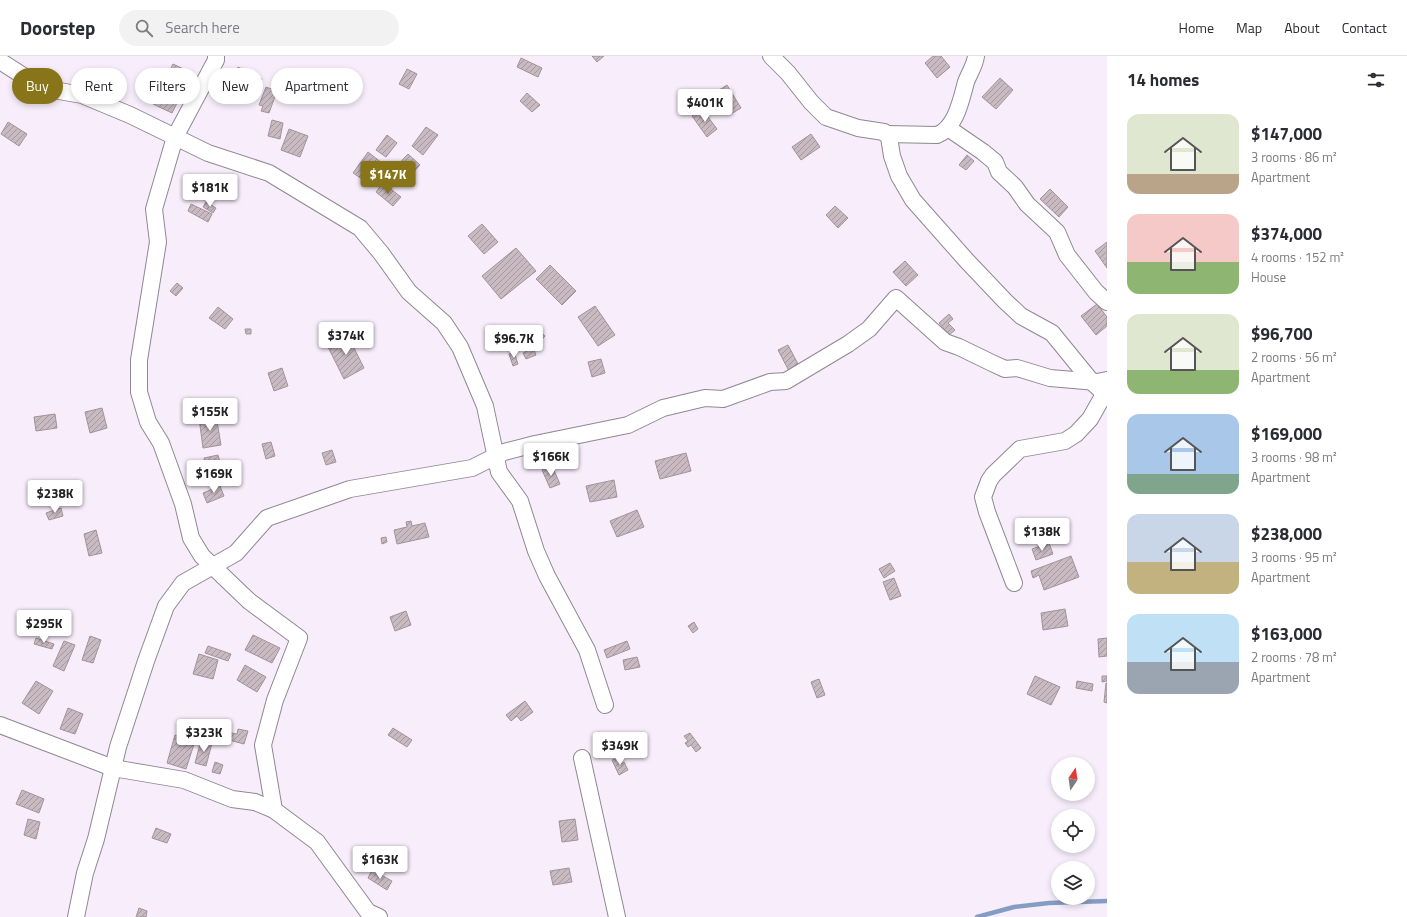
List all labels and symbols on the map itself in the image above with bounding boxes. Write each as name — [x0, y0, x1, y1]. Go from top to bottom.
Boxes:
pin: $401K — [677, 89, 733, 123]
pin: $147K — [360, 161, 416, 195]
pin: $181K — [182, 174, 238, 208]
pin: $374K — [318, 322, 374, 356]
pin: $96.7K — [481, 325, 547, 359]
pin: $155K — [182, 398, 238, 432]
pin: $166K — [523, 443, 579, 477]
pin: $169K — [186, 460, 242, 494]
pin: $238K — [27, 480, 83, 514]
pin: $138K — [1014, 518, 1070, 552]
pin: $295K — [16, 610, 72, 644]
pin: $323K — [176, 719, 232, 753]
pin: $349K — [592, 732, 648, 766]
north arrow — [1051, 757, 1095, 801]
pin: $163K — [352, 846, 408, 880]

